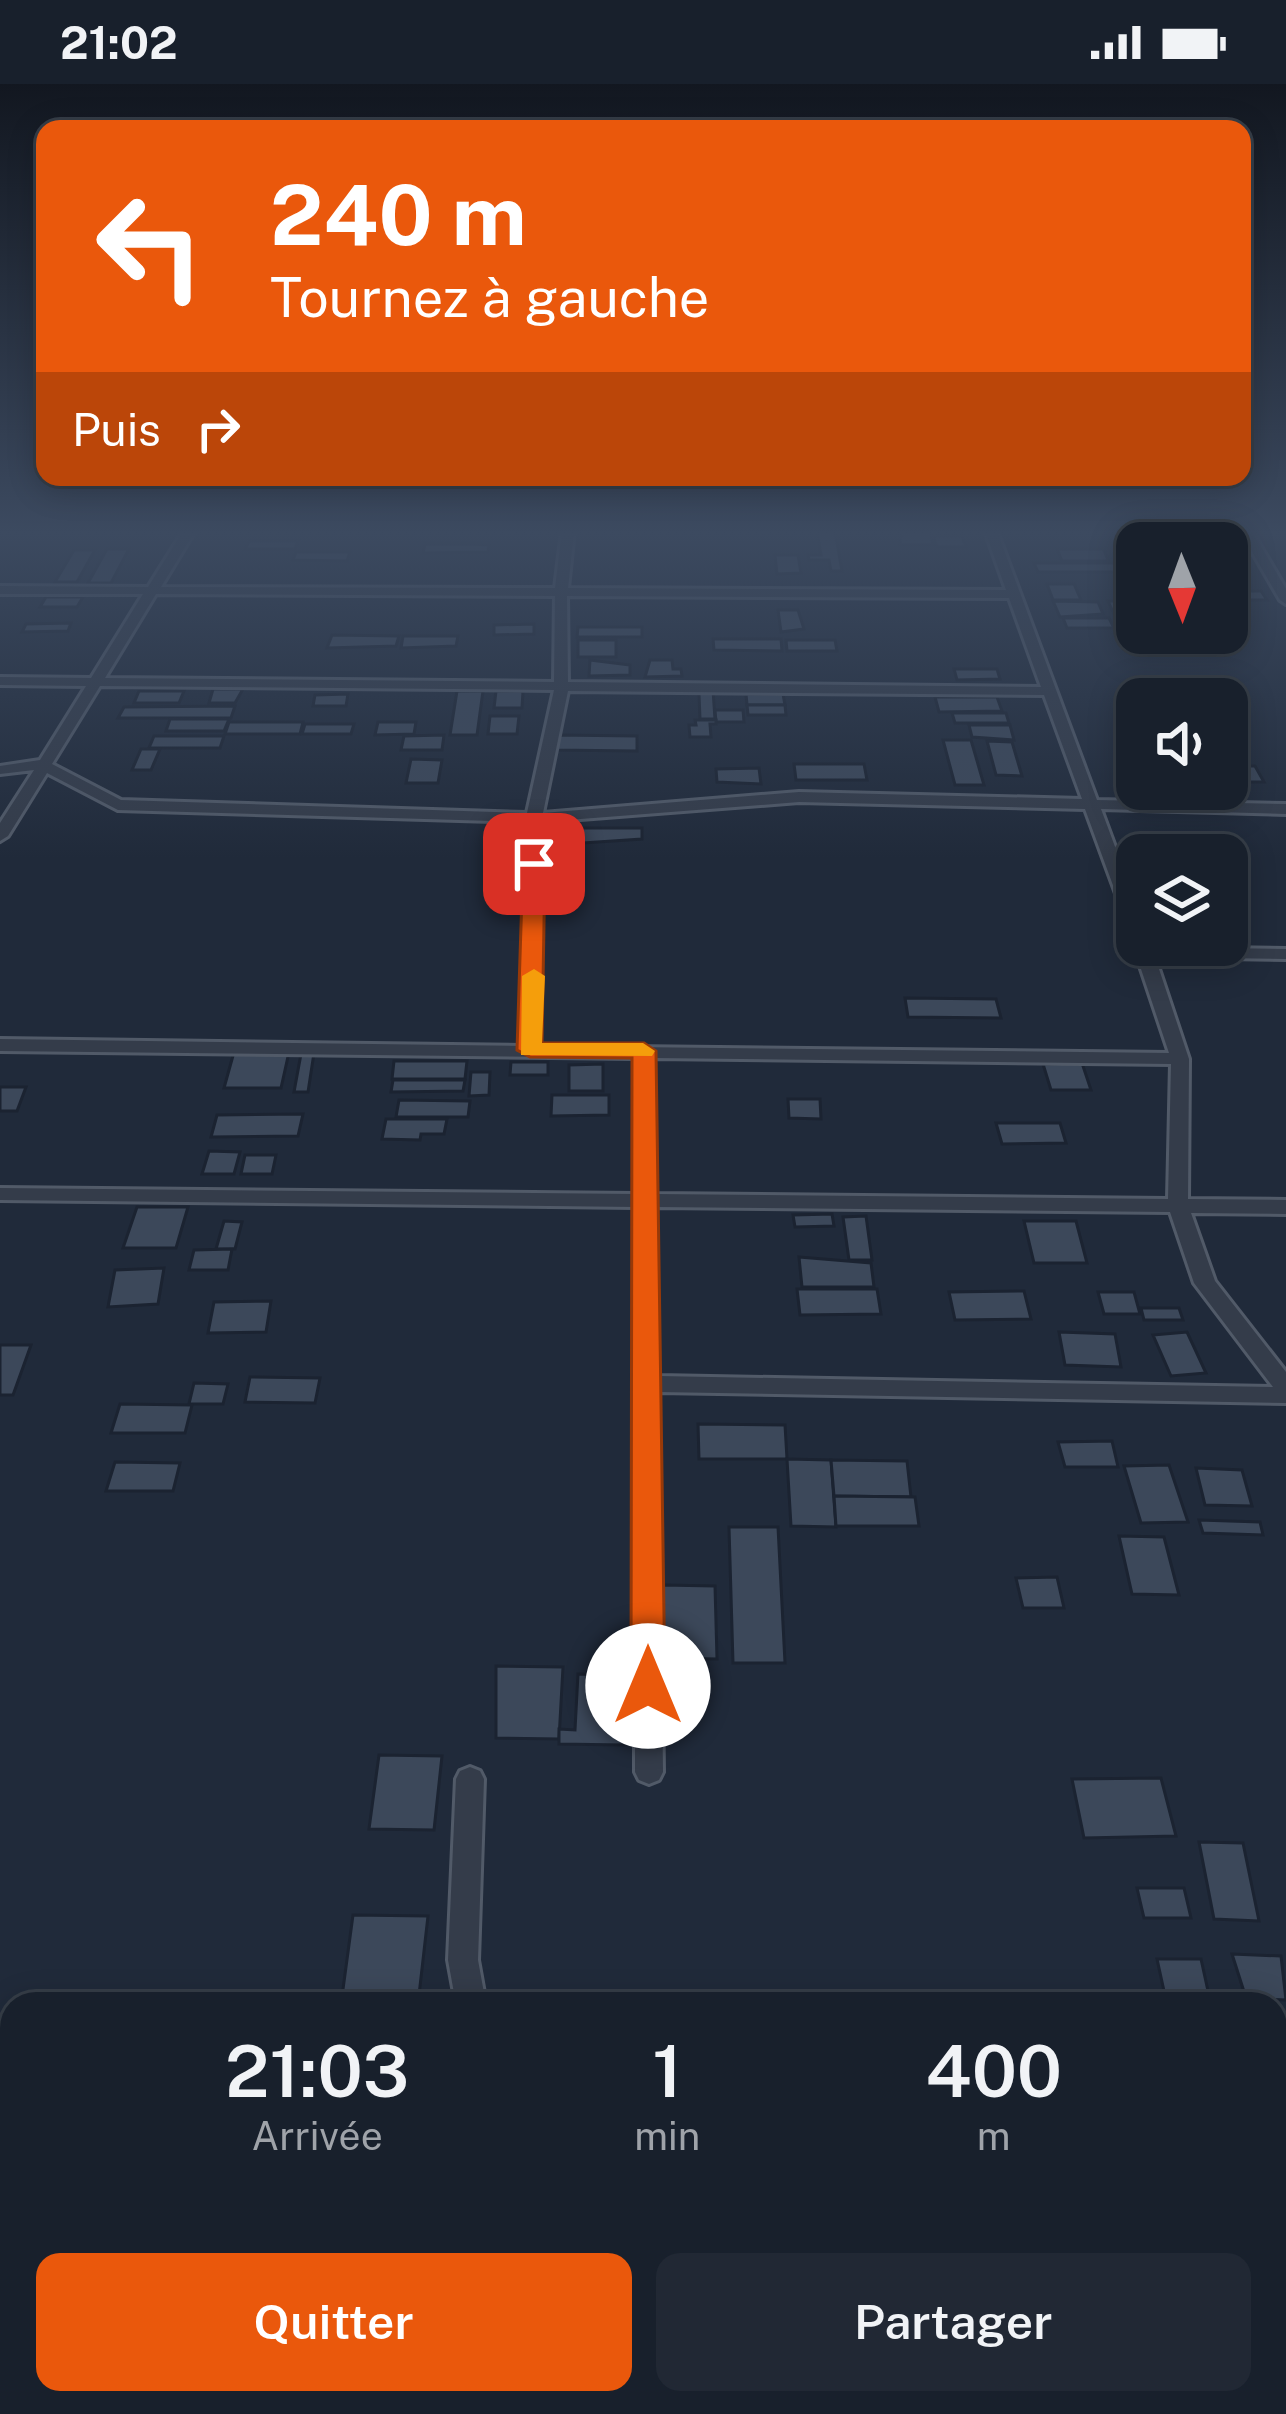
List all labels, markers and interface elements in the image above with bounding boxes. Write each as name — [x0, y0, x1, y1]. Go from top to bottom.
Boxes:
text: 21:02 — [60, 16, 178, 69]
text: 240 m — [270, 165, 527, 264]
icon: left — [72, 168, 228, 324]
text: Tournez à gauche — [270, 266, 709, 329]
icon: right — [185, 396, 251, 462]
text: Puis — [72, 403, 161, 456]
north arrow — [1116, 522, 1248, 654]
map controls — [1116, 522, 1248, 966]
button: sound — [1116, 678, 1248, 810]
pin — [483, 813, 585, 915]
icon: arrive — [501, 831, 567, 897]
button: layers — [1116, 834, 1248, 966]
position arrow — [585, 1623, 711, 1749]
text: 21:03 — [225, 2029, 409, 2113]
text: 1 — [652, 2029, 682, 2113]
text: 400 — [925, 2029, 1062, 2113]
text: Arrivée — [251, 2113, 383, 2159]
text: min — [634, 2113, 700, 2159]
text: m — [977, 2113, 1011, 2159]
button: Quitter — [36, 2253, 632, 2391]
button: Partager — [656, 2253, 1251, 2391]

